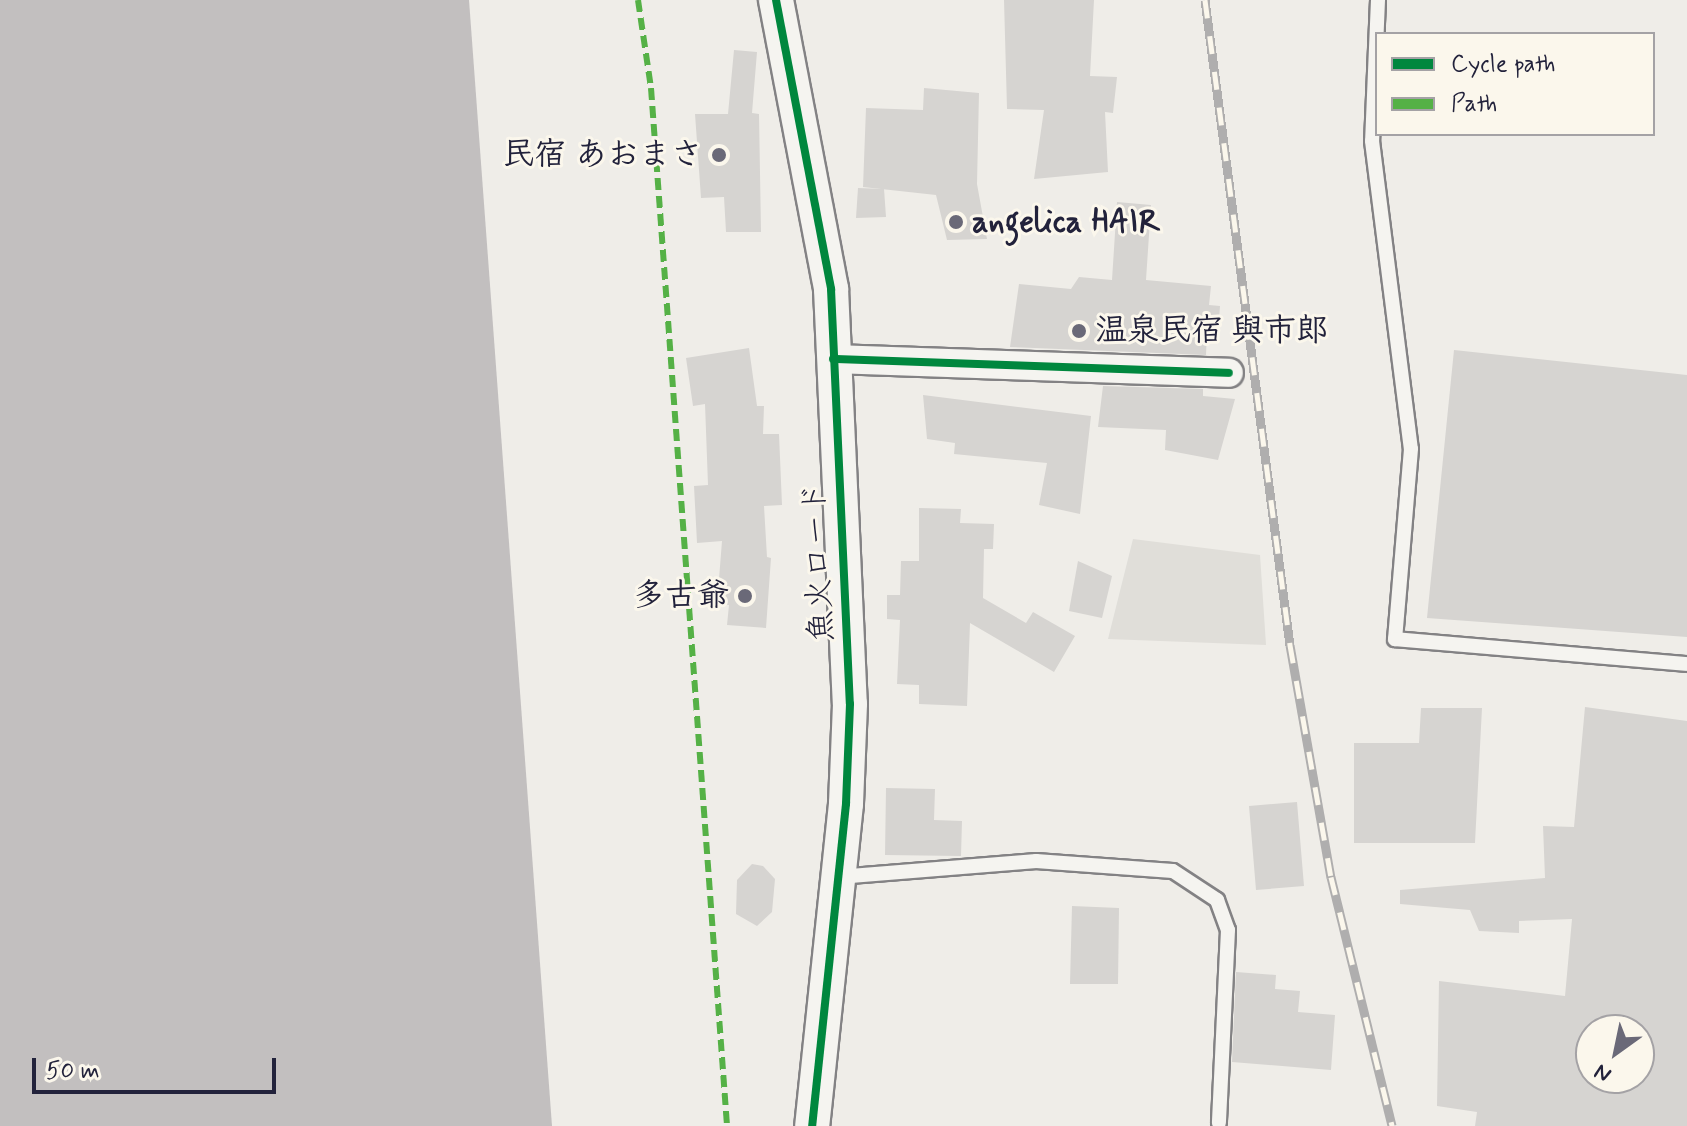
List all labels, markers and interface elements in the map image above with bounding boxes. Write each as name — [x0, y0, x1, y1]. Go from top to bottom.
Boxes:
legend — [1375, 32, 1655, 136]
text: Cycle path — [1451, 49, 1556, 80]
text: Path — [1451, 89, 1497, 120]
place label: 民宿 あおまさ — [502, 136, 703, 174]
marker: 民宿 あおまさ — [710, 146, 728, 164]
place label: angelica HAIR — [972, 203, 1169, 241]
marker: angelica HAIR — [947, 213, 965, 231]
place label: 温泉民宿 與市郎 — [1095, 312, 1328, 350]
marker: 温泉民宿 與市郎 — [1070, 322, 1088, 340]
street label: 魚火ロード — [796, 481, 842, 643]
place label: 多古爺 — [633, 577, 729, 615]
marker: 多古爺 — [736, 587, 754, 605]
north arrow — [1575, 1014, 1655, 1094]
scale bar — [36, 1042, 280, 1092]
text: 50 m — [46, 1056, 100, 1087]
text: N — [1589, 1057, 1617, 1088]

